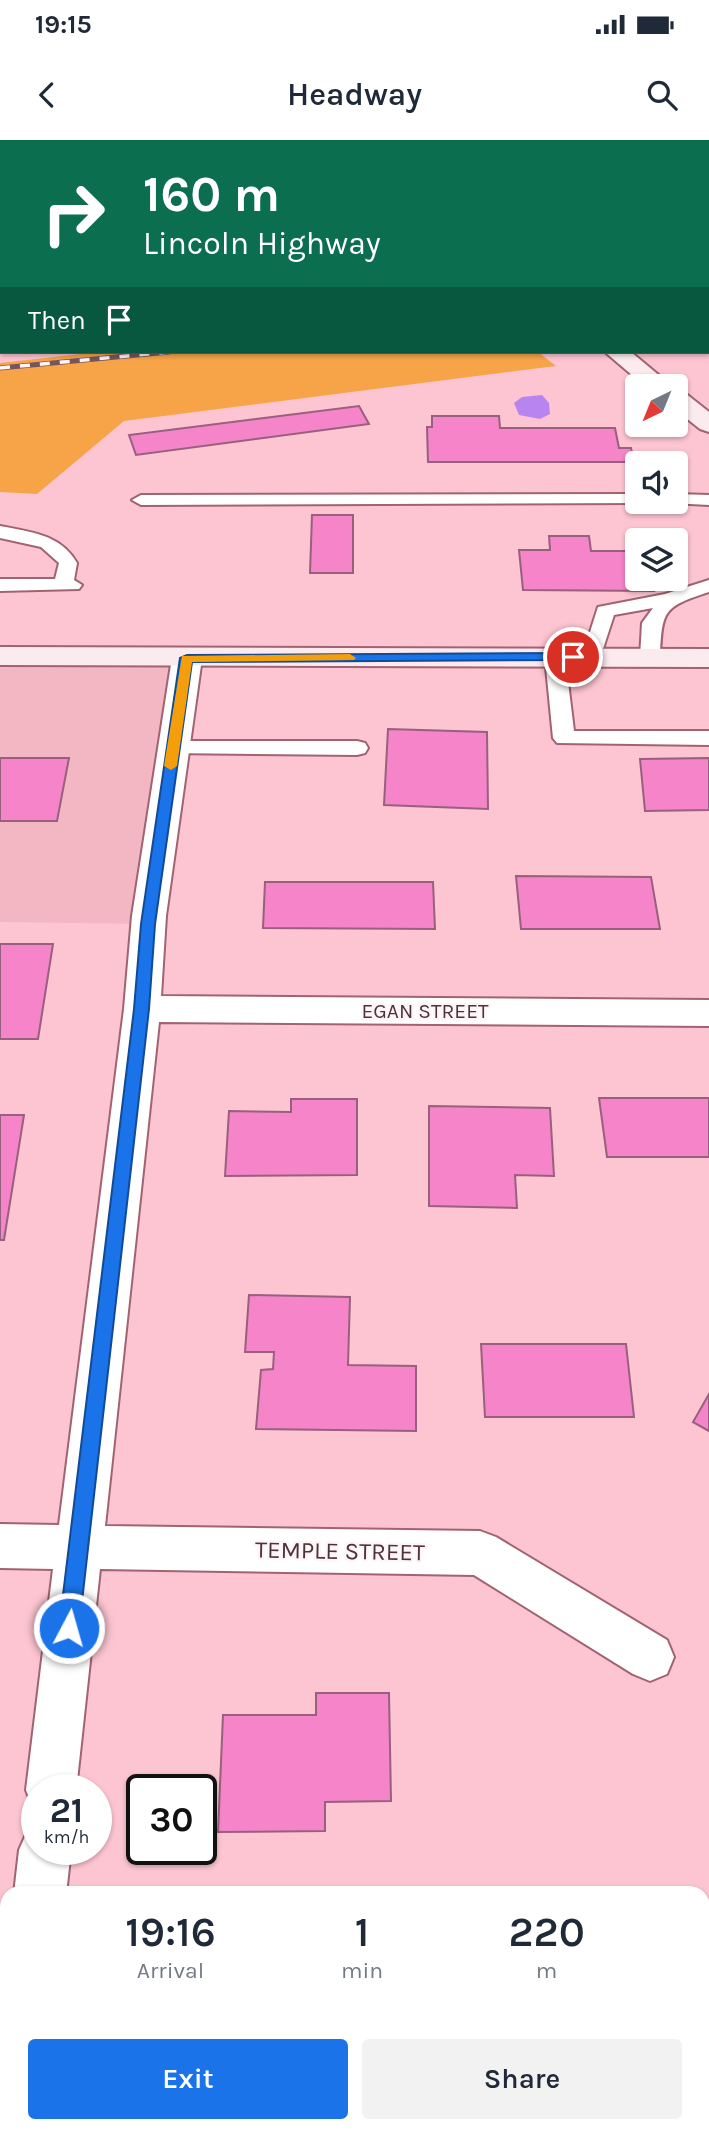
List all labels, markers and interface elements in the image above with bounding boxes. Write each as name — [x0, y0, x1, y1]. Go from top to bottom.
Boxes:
text: 19:15 — [35, 9, 92, 40]
icon: back — [28, 76, 66, 114]
text: Headway — [287, 76, 422, 113]
icon: search — [643, 76, 681, 114]
text: 160 m — [143, 166, 280, 223]
icon: right — [28, 168, 119, 259]
text: Lincoln Highway — [143, 225, 381, 262]
icon: arrive — [100, 301, 138, 339]
text: Then — [28, 305, 86, 336]
north arrow — [625, 374, 688, 438]
map controls — [625, 374, 688, 591]
button: sound — [625, 451, 688, 514]
button: layers — [625, 528, 688, 591]
pin — [543, 627, 603, 687]
icon: arrive — [554, 638, 592, 676]
street label: EGAN STREET — [362, 999, 489, 1023]
street label: TEMPLE STREET — [255, 1536, 425, 1566]
position arrow — [32, 1591, 106, 1665]
speed limit sign: 30 — [126, 1774, 217, 1865]
text: 21 — [50, 1790, 83, 1831]
text: km/h — [44, 1826, 89, 1848]
text: 19:16 — [125, 1907, 216, 1957]
text: 1 — [355, 1907, 369, 1957]
text: 220 — [508, 1907, 585, 1957]
text: Arrival — [137, 1957, 204, 1984]
text: min — [341, 1957, 383, 1984]
text: m — [536, 1957, 557, 1984]
button: Exit — [28, 2039, 348, 2119]
button: Share — [362, 2039, 682, 2119]

